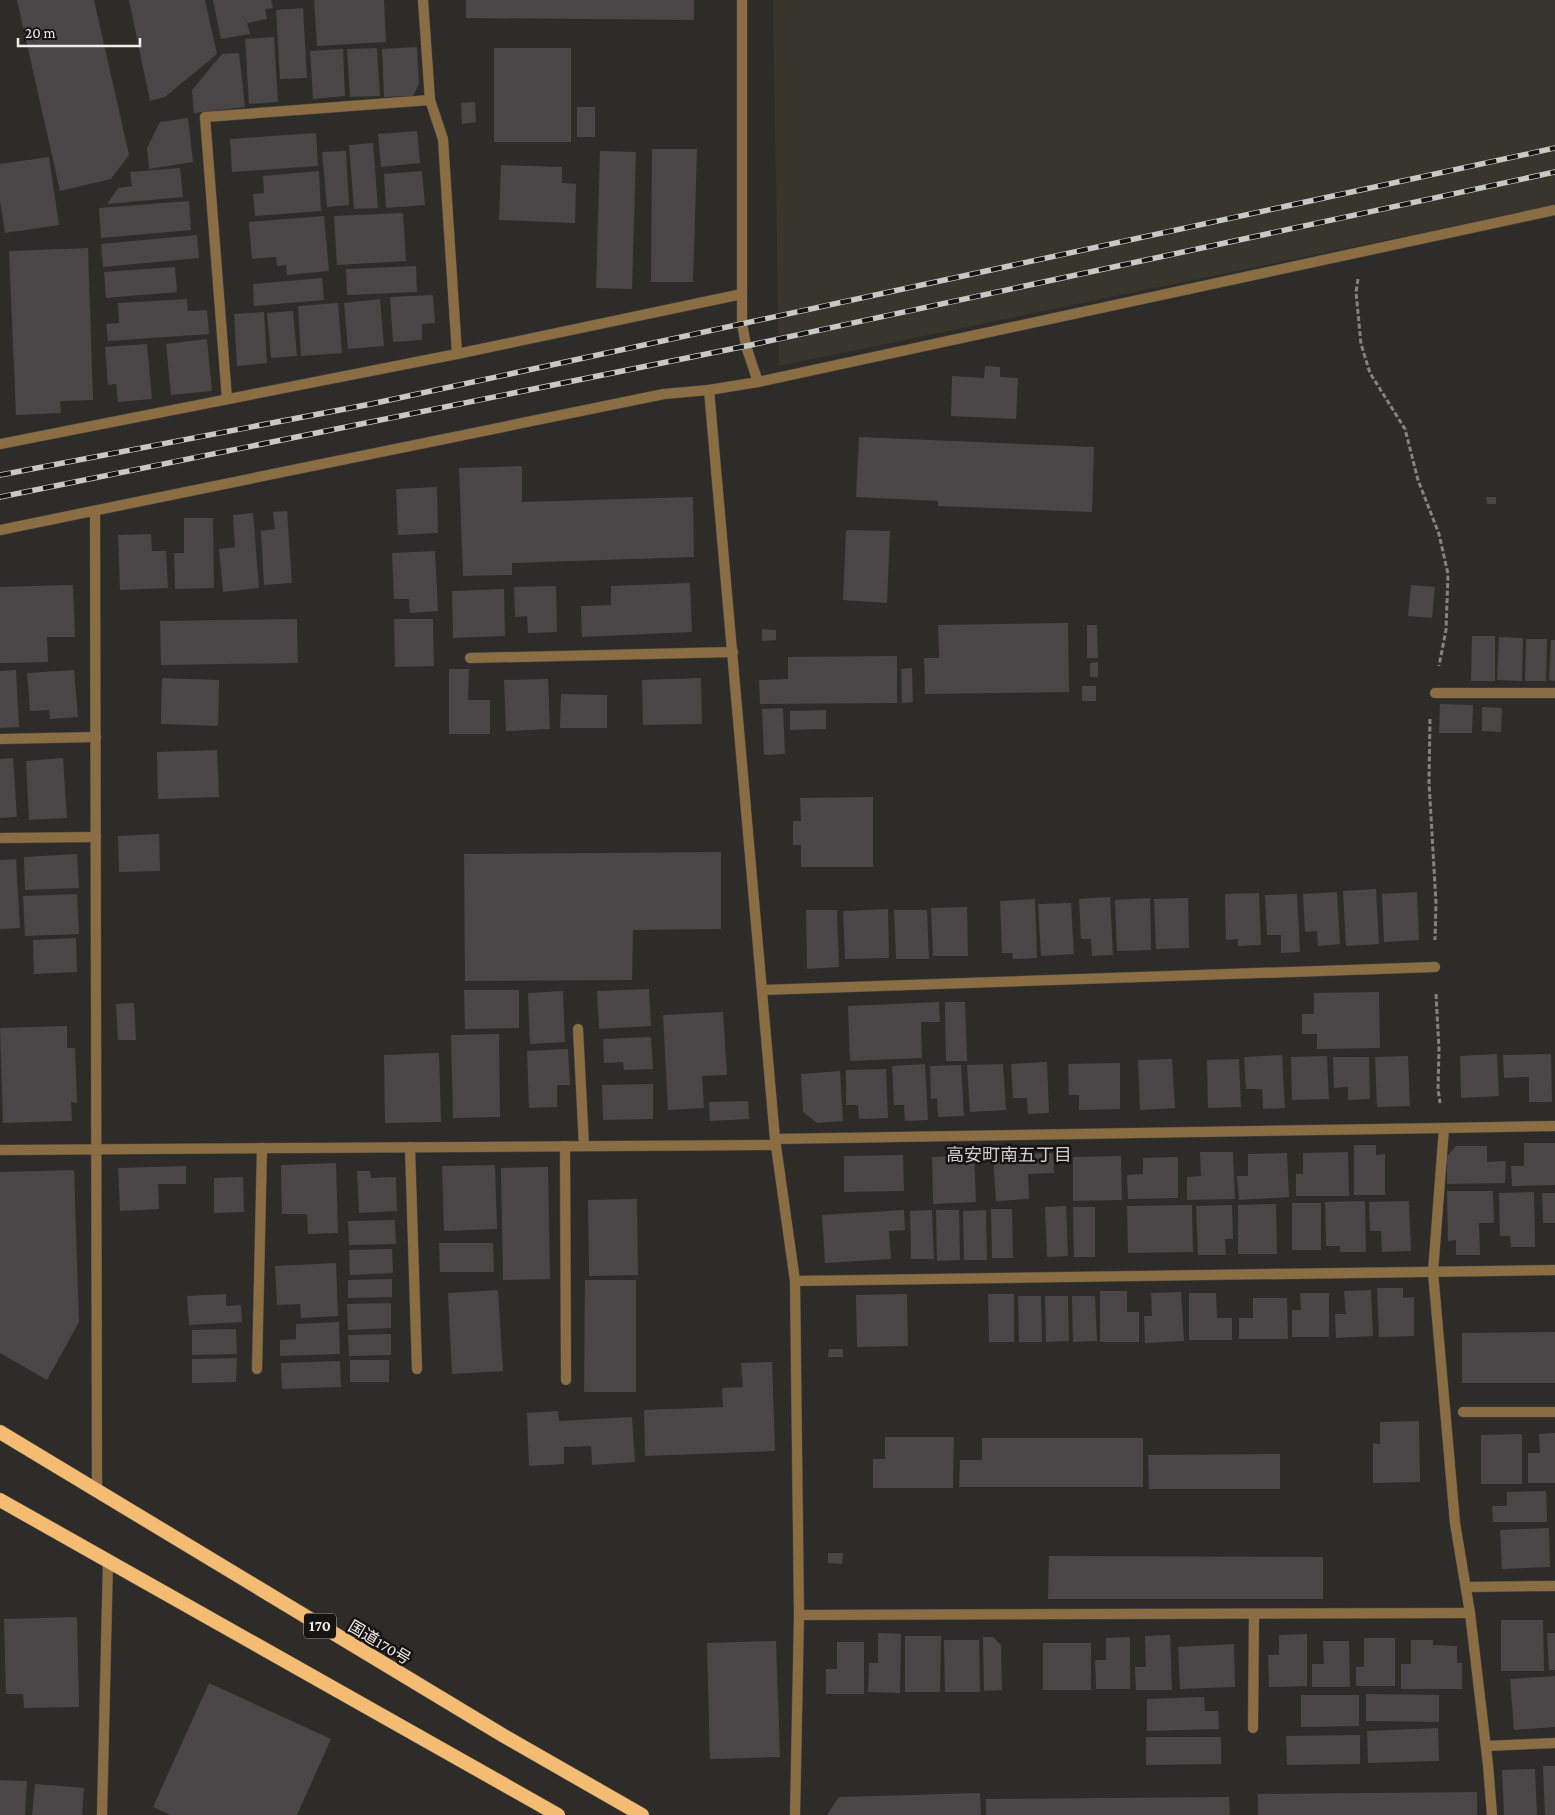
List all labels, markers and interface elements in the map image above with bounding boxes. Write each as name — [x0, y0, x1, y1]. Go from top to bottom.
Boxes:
scale bar — [18, 15, 140, 47]
text: 20 m — [25, 25, 56, 41]
district label: 高安町南五丁目 — [946, 1145, 1072, 1165]
road number: 170 — [304, 1614, 336, 1638]
street label: 国道170号 — [346, 1617, 414, 1668]

